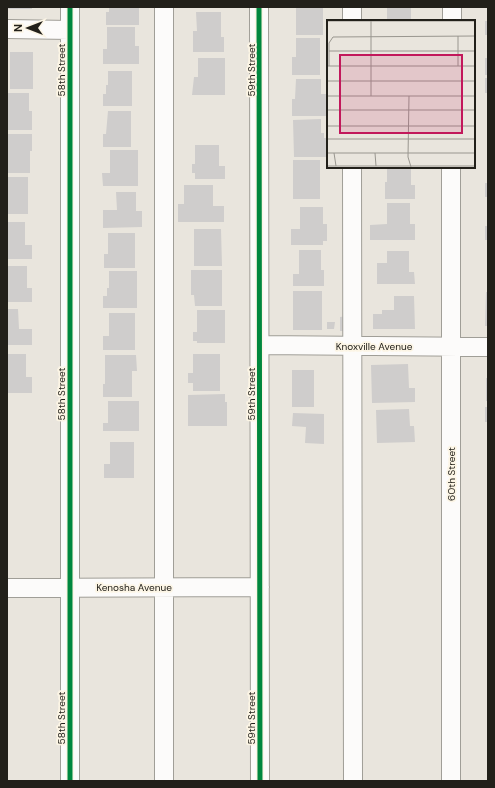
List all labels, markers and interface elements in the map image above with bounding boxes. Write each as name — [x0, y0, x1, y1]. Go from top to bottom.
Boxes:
north arrow — [8, 8, 48, 48]
inset map — [327, 20, 475, 168]
text: N — [11, 24, 25, 32]
street label: 58th Street — [55, 43, 68, 96]
street label: 59th Street — [245, 44, 258, 96]
street label: Knoxville Avenue — [336, 340, 413, 353]
street label: 58th Street — [55, 367, 68, 420]
street label: 59th Street — [245, 368, 258, 420]
street label: 60th Street — [445, 447, 458, 501]
street label: Kenosha Avenue — [96, 581, 172, 594]
street label: 58th Street — [55, 691, 68, 744]
street label: 59th Street — [245, 692, 258, 744]

